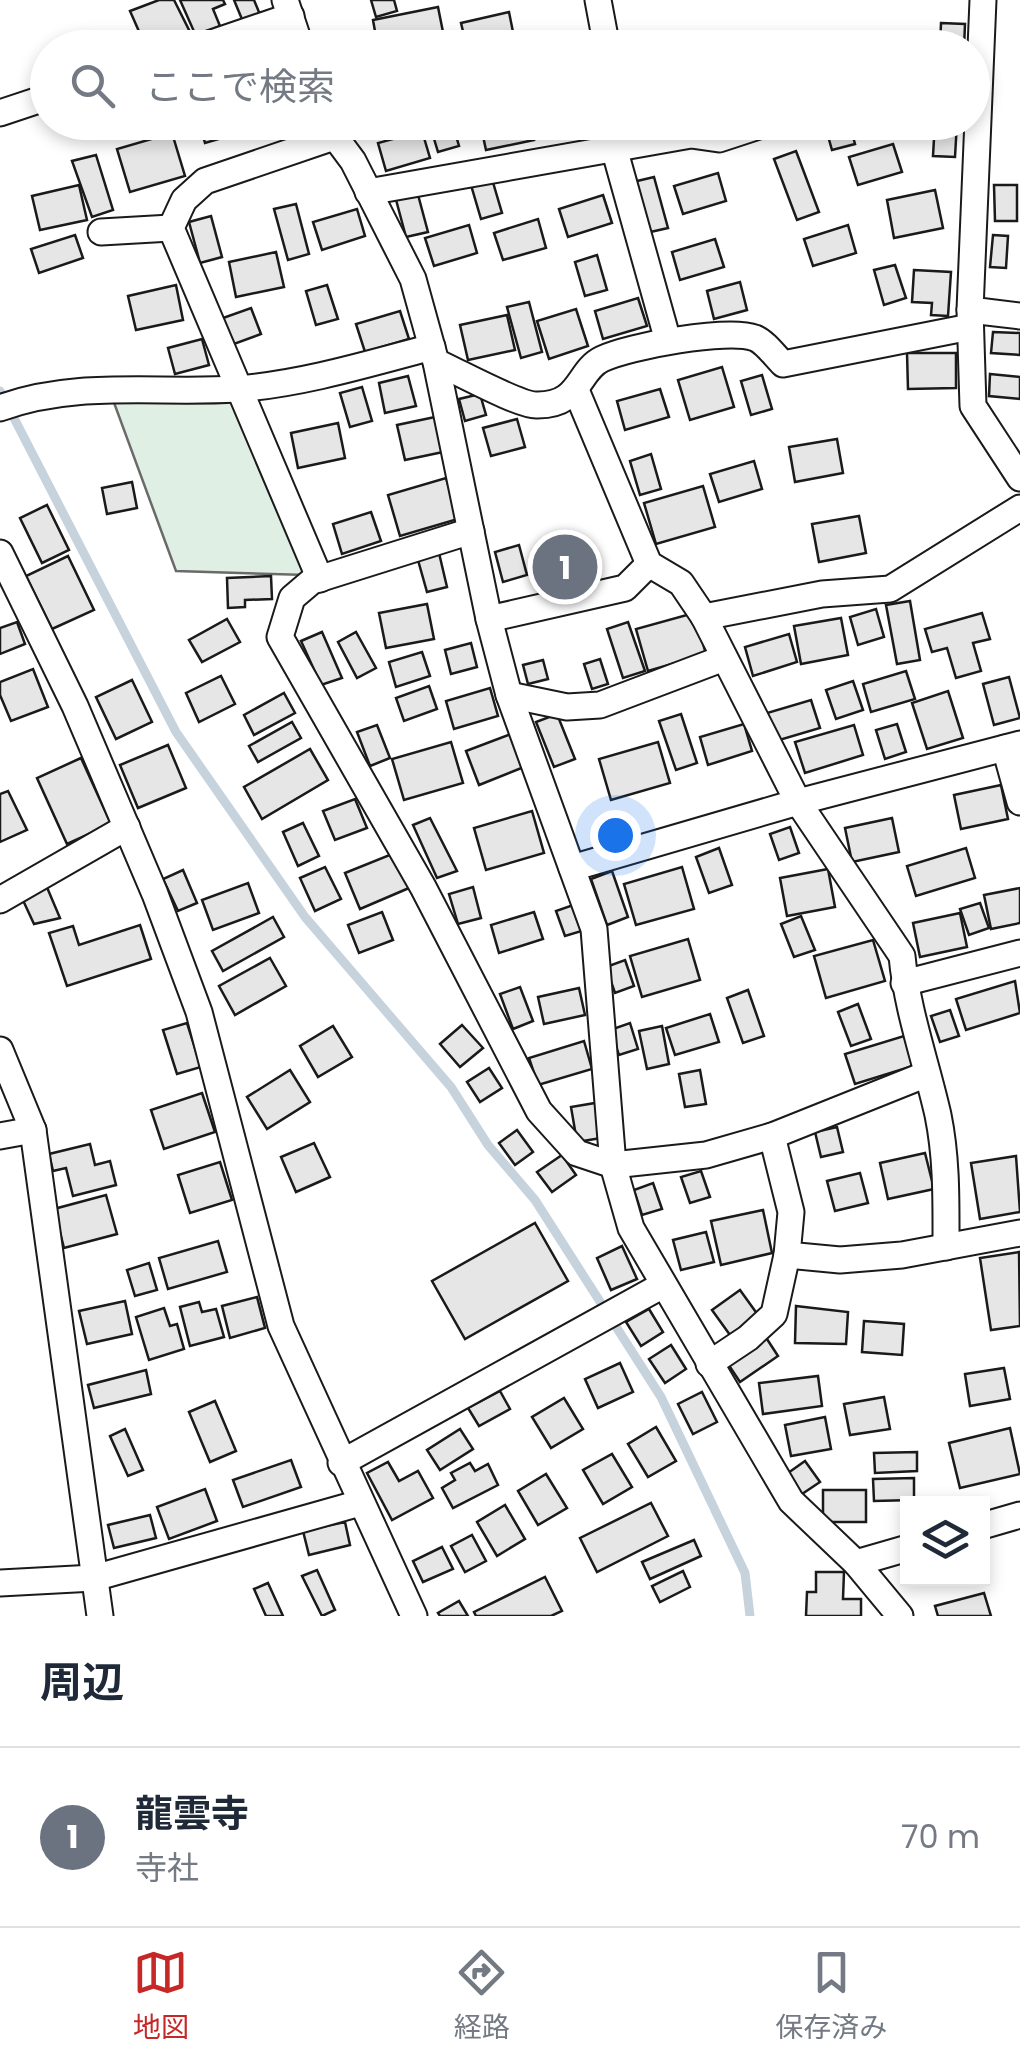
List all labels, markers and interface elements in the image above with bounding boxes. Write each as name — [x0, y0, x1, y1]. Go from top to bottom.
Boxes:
search box — [30, 30, 990, 140]
icon: search — [65, 58, 120, 113]
text: ここで検索 — [145, 60, 335, 113]
pin: 1 — [532, 530, 598, 604]
your location — [590, 810, 641, 861]
map controls — [900, 1496, 990, 1586]
button: layers — [900, 1496, 990, 1586]
text: 周辺 — [40, 1653, 124, 1712]
text: 龍雲寺 — [135, 1787, 249, 1840]
text: 1 — [66, 1814, 79, 1859]
text: 70 m — [901, 1814, 980, 1859]
text: 寺社 — [135, 1845, 199, 1890]
tab: 地図 — [133, 1945, 189, 2049]
tab: 経路 — [454, 1945, 510, 2049]
tab: 保存済み — [775, 1945, 887, 2049]

